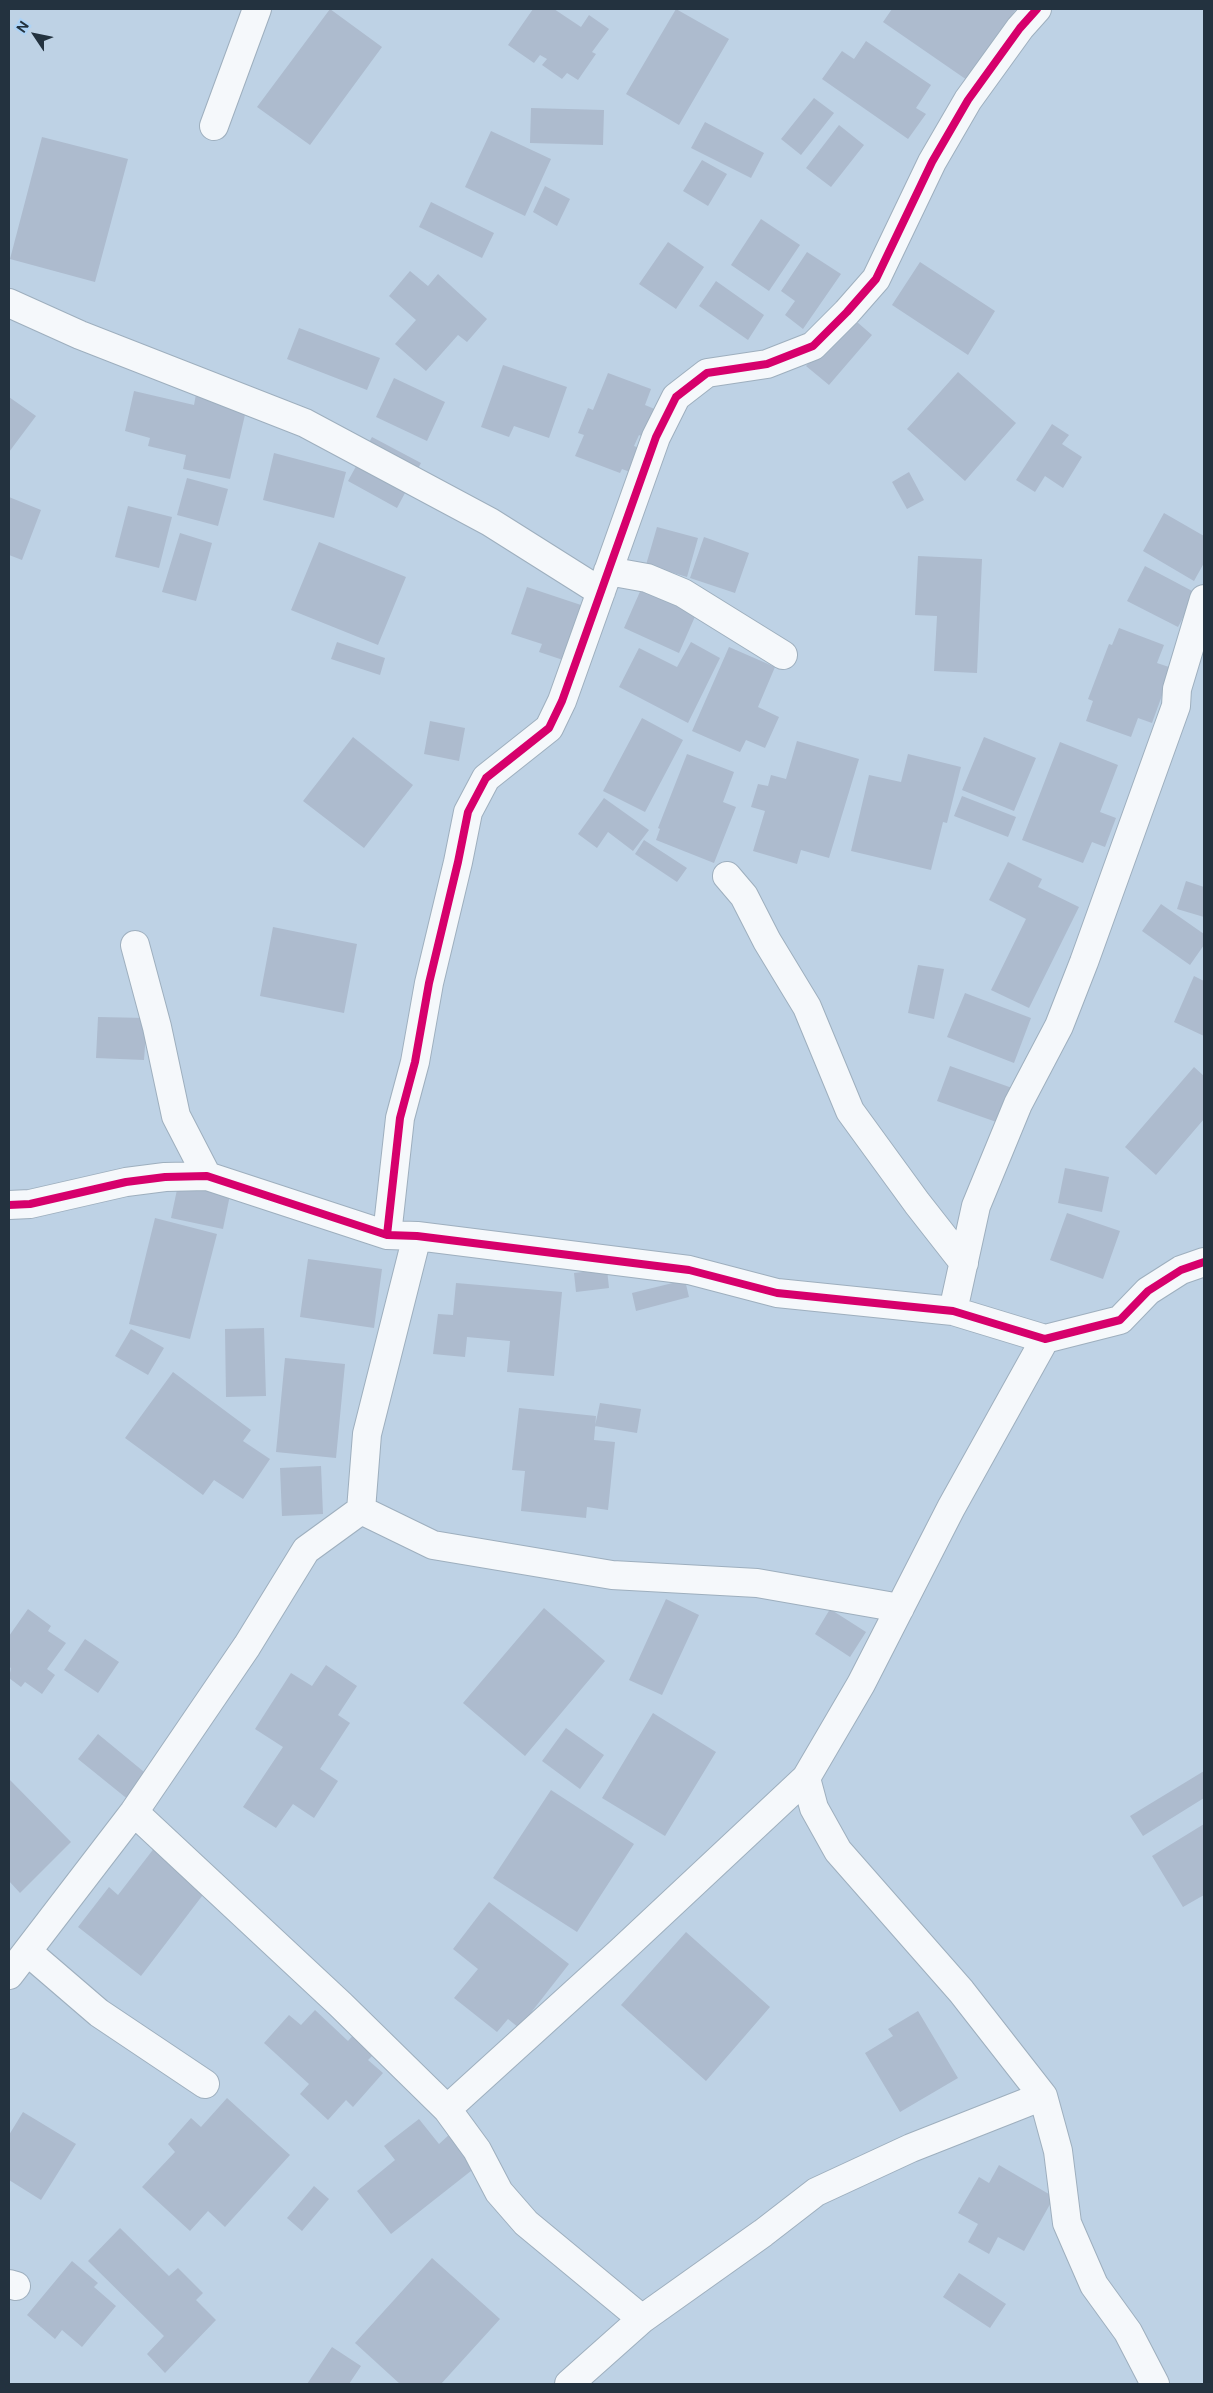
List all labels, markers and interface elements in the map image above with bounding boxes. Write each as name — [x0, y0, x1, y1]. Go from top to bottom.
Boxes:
north arrow — [10, 10, 60, 60]
text: N — [12, 17, 33, 36]

